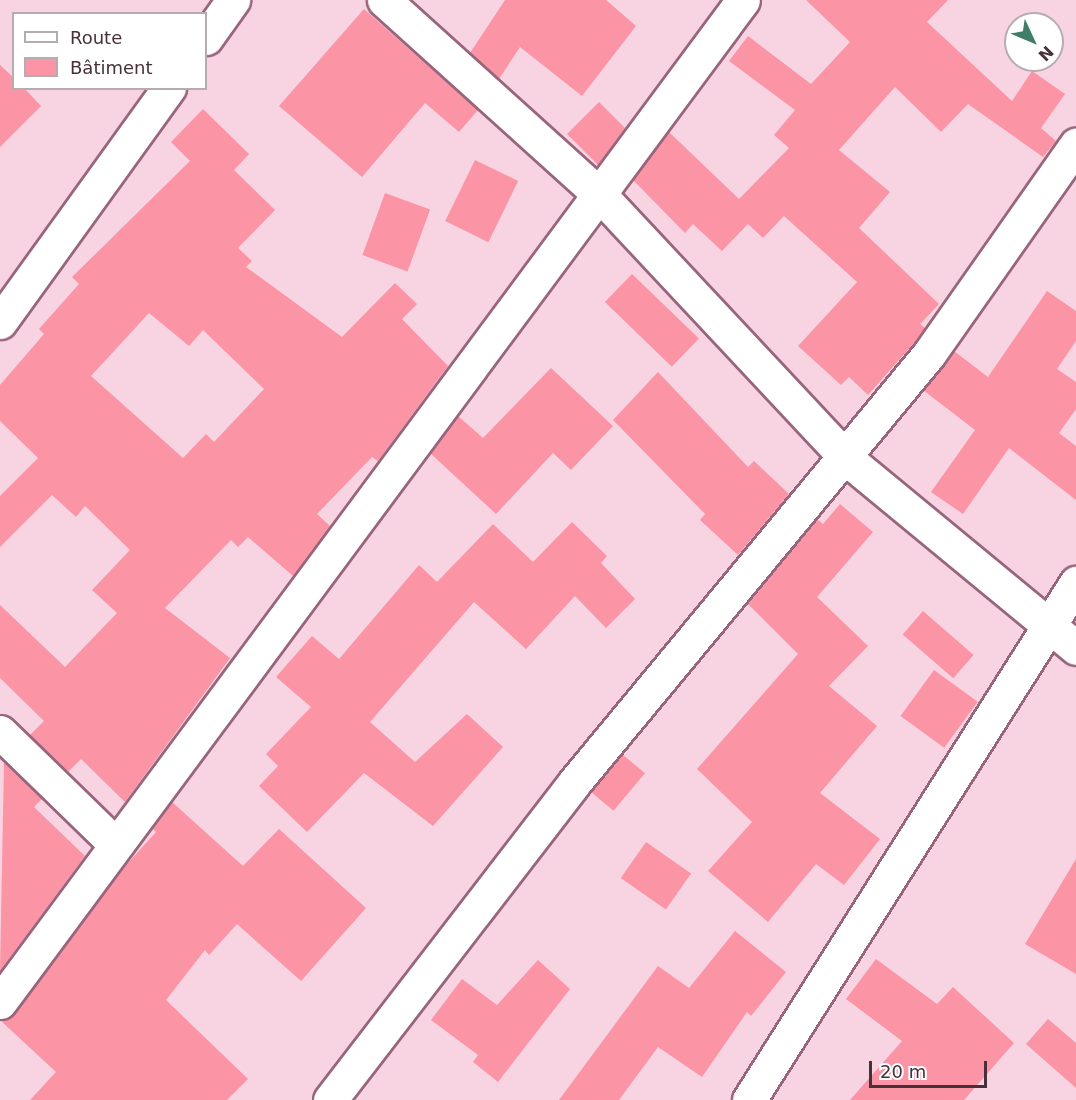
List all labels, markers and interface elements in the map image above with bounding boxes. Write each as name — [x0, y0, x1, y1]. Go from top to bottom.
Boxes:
legend — [12, 12, 207, 90]
north arrow — [1004, 12, 1064, 72]
text: Route — [70, 27, 122, 48]
text: N — [1034, 42, 1057, 65]
text: Bâtiment — [70, 57, 153, 78]
scale bar — [872, 1049, 990, 1087]
text: 20 m — [880, 1061, 926, 1082]

